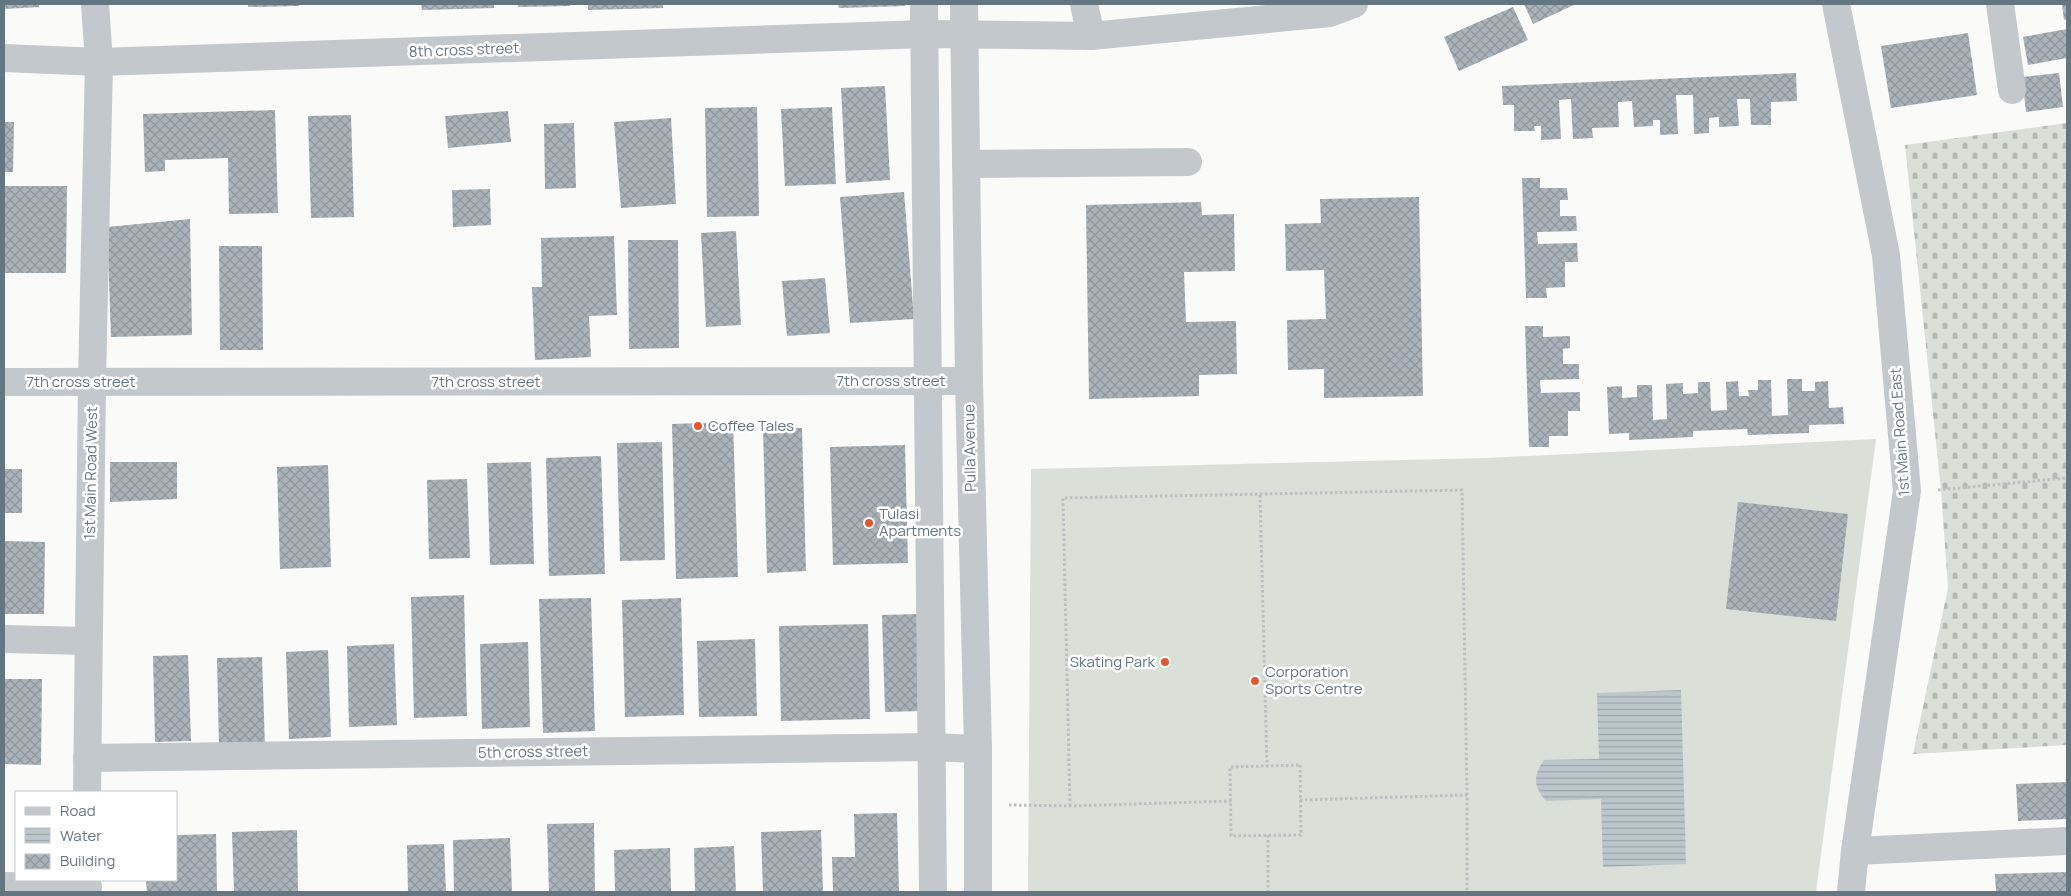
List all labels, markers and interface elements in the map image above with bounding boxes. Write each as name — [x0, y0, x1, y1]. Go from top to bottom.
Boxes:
street label: 8th cross street — [408, 37, 520, 62]
street label: 1st Main Road East — [1885, 367, 1914, 497]
street label: 7th cross street — [836, 370, 946, 391]
street label: 7th cross street — [26, 371, 136, 392]
street label: 7th cross street — [431, 371, 541, 392]
street label: Pulla Avenue — [958, 404, 981, 492]
street label: 1st Main Road West — [79, 406, 102, 540]
place label: Coffee Tales — [708, 415, 794, 436]
marker: Coffee Tales — [692, 420, 704, 432]
place label: Tulasi Apartments — [879, 503, 961, 541]
marker: Tulasi Apartments — [863, 517, 875, 529]
place label: Skating Park — [1070, 651, 1156, 672]
marker: Skating Park — [1159, 656, 1171, 668]
place label: Corporation Sports Centre — [1265, 661, 1363, 699]
marker: Corporation Sports Centre — [1249, 675, 1261, 687]
street label: 5th cross street — [478, 740, 588, 763]
legend — [15, 791, 178, 881]
text: Road — [60, 800, 96, 821]
text: Water — [60, 825, 102, 846]
text: Building — [60, 850, 115, 871]

